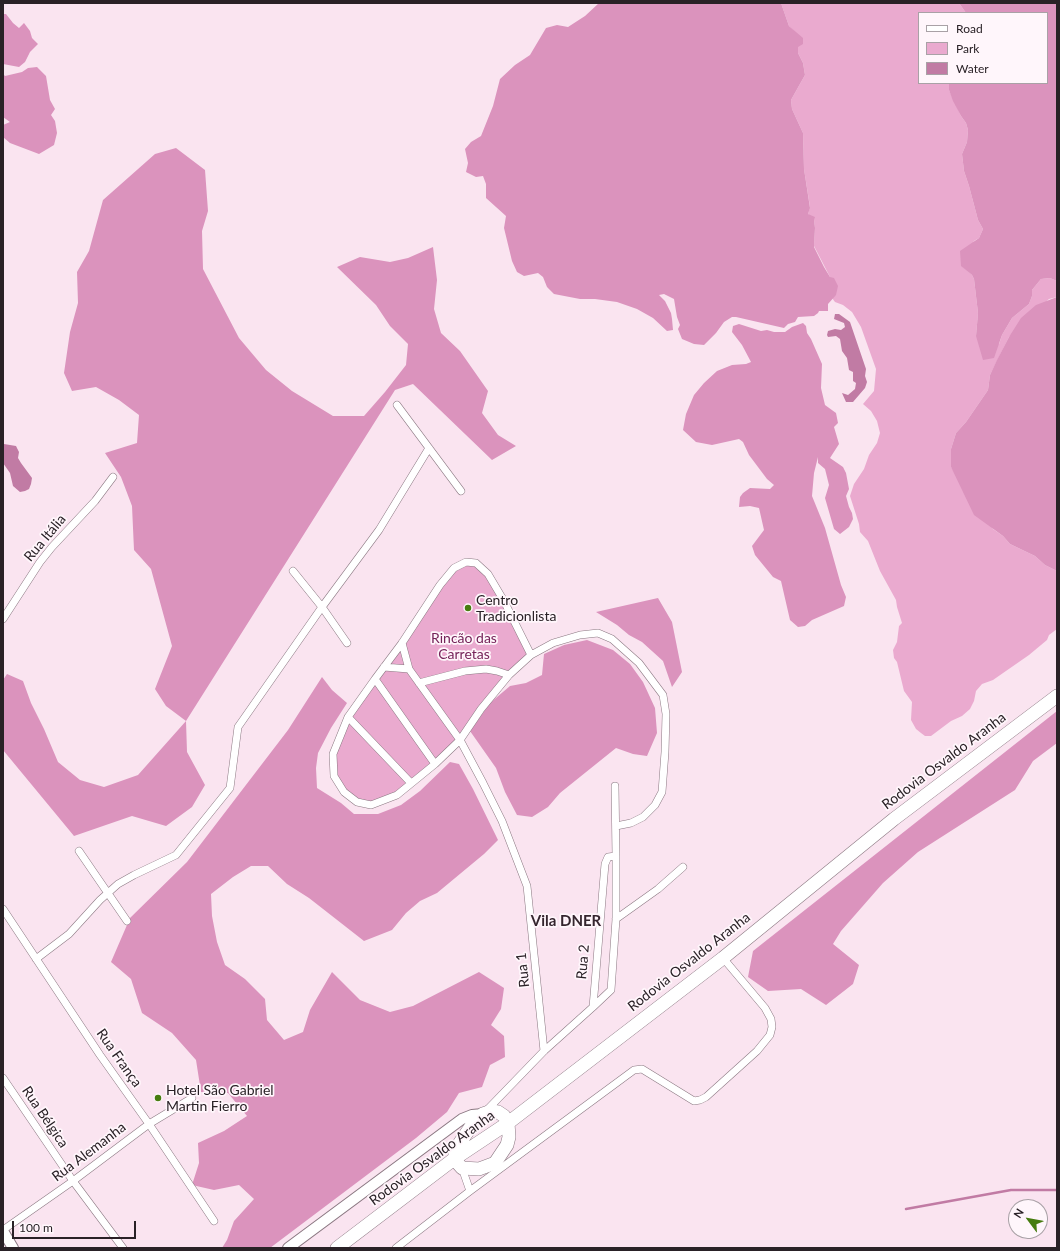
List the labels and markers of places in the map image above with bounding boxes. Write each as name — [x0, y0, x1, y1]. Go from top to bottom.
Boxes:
place label: Centro Tradicionlista — [476, 592, 556, 624]
marker: Centro Tradicionlista — [463, 603, 473, 613]
place label: Hotel São Gabriel Martin Fierro — [166, 1082, 274, 1114]
marker: Hotel São Gabriel Martin Fierro — [153, 1093, 163, 1103]

